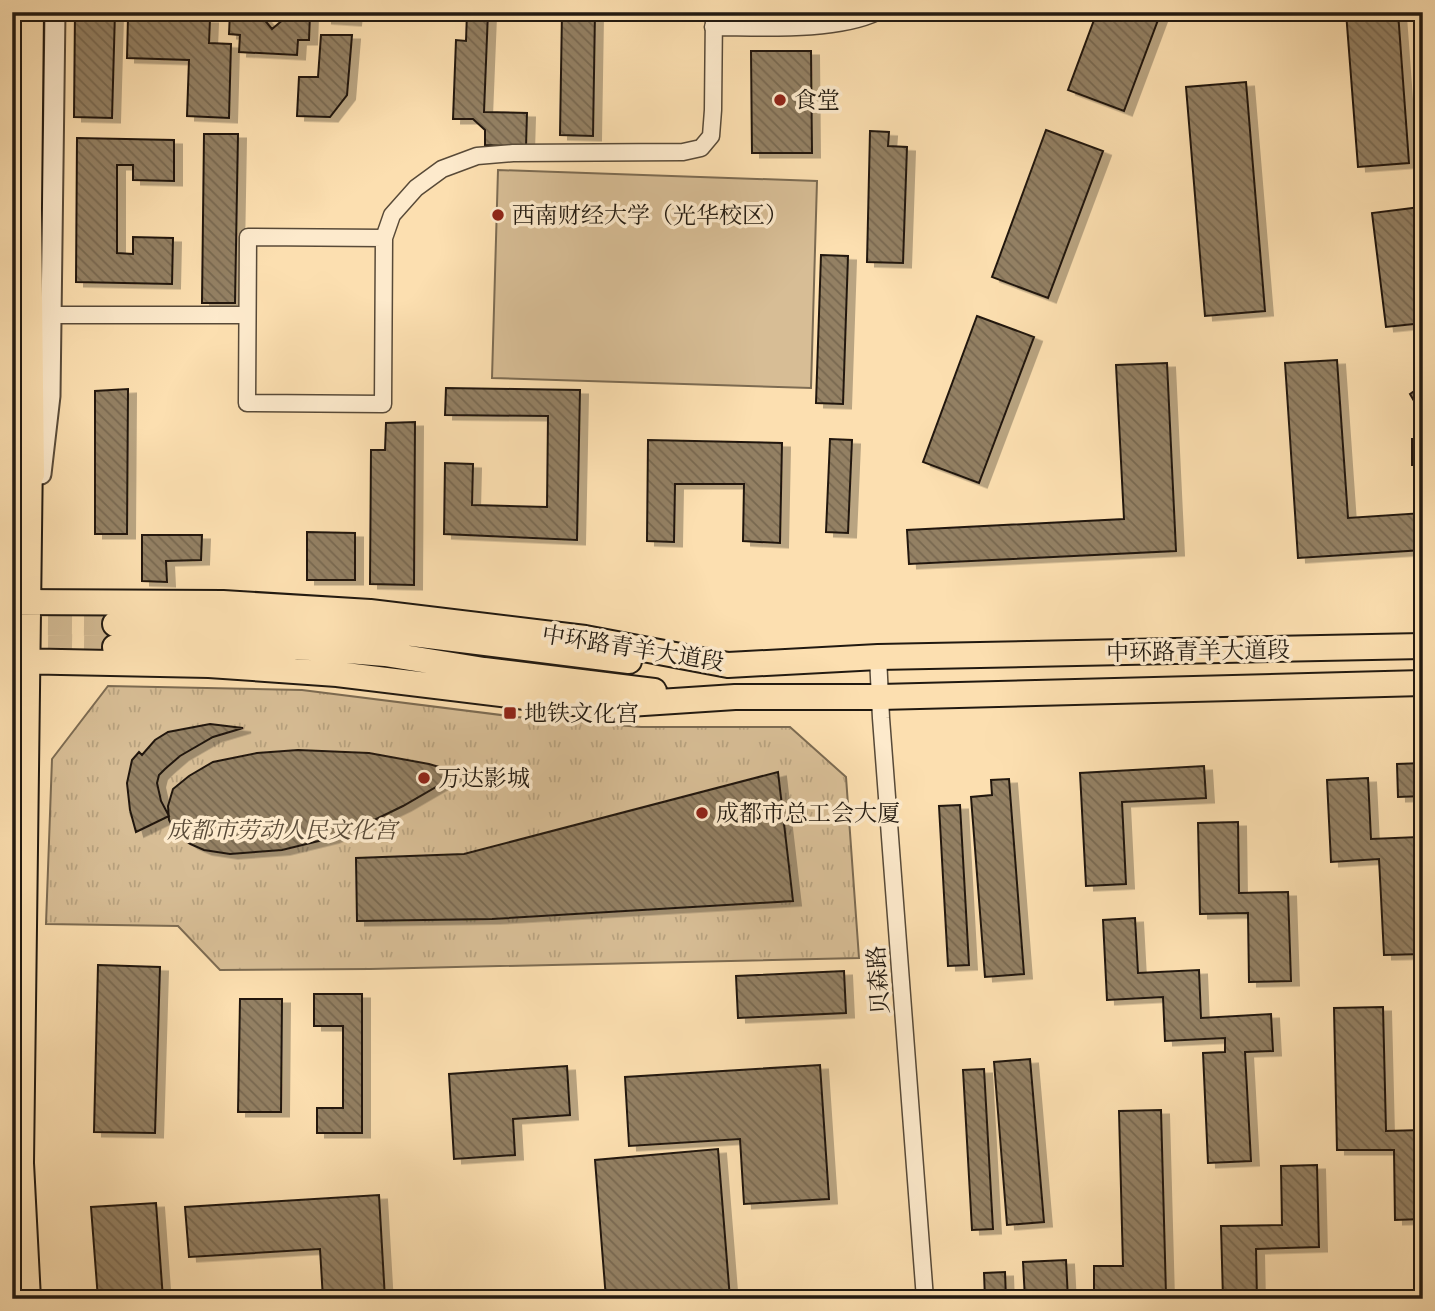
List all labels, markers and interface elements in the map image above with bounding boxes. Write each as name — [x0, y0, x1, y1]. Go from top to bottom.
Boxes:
place label: 食堂 — [794, 86, 840, 115]
marker: 食堂 — [772, 92, 788, 108]
place label: 西南财经大学（光华校区） — [512, 201, 788, 230]
marker: 西南财经大学（光华校区） — [490, 207, 506, 223]
street label: 中环路青羊大道段 — [540, 620, 726, 677]
street label: 中环路青羊大道段 — [1106, 635, 1290, 668]
place label: 地铁文化宫 — [524, 699, 639, 728]
marker: 地铁文化宫 — [502, 705, 518, 721]
place label: 万达影城 — [438, 764, 530, 793]
marker: 万达影城 — [416, 770, 432, 786]
place label: 成都市总工会大厦 — [716, 799, 900, 828]
marker: 成都市总工会大厦 — [694, 805, 710, 821]
park label: 成都市劳动人民文化宫 — [167, 816, 400, 845]
street label: 贝森路 — [862, 945, 895, 1015]

